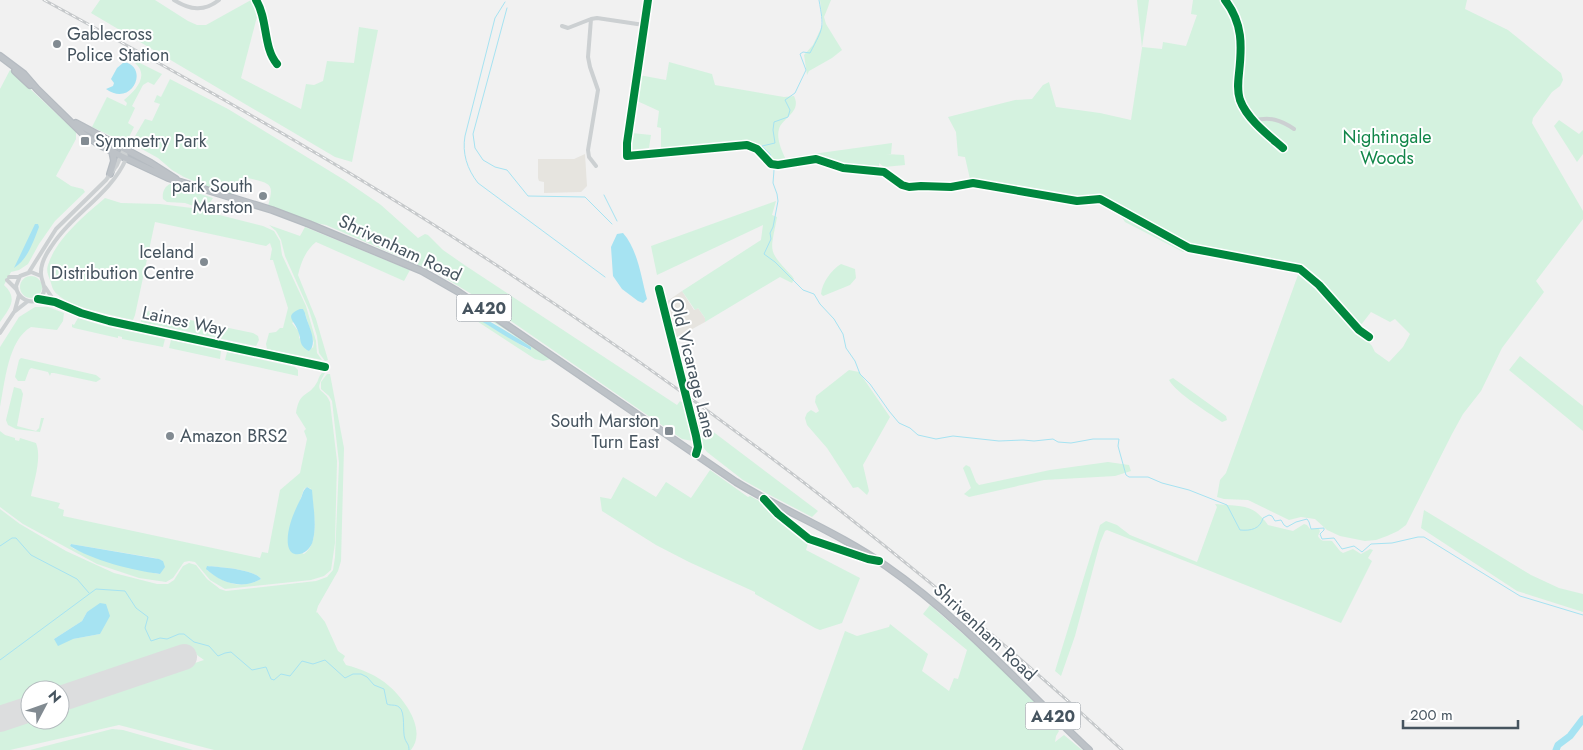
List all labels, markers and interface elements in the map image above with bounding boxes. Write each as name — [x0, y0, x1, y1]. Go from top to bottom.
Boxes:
place label: Gablecross Police Station — [67, 21, 169, 68]
marker: Gablecross Police Station — [51, 38, 63, 50]
park label: Nightingale Woods — [1342, 124, 1432, 171]
place label: Symmetry Park — [95, 128, 207, 154]
marker: Symmetry Park — [79, 135, 91, 147]
place label: park South Marston — [172, 173, 253, 220]
marker: park South Marston — [257, 190, 269, 202]
street label: Shrivenham Road — [334, 208, 466, 288]
place label: Iceland Distribution Centre — [51, 239, 194, 286]
marker: Iceland Distribution Centre — [198, 256, 210, 268]
road number: A420 — [456, 294, 512, 322]
street label: Old Vicarage Lane — [663, 295, 723, 441]
street label: Laines Way — [140, 299, 229, 343]
place label: South Marston Turn East — [550, 408, 660, 455]
place label: Amazon BRS2 — [180, 423, 288, 449]
marker: South Marston Turn East — [663, 425, 675, 437]
marker: Amazon BRS2 — [164, 430, 176, 442]
street label: Shrivenham Road — [928, 577, 1042, 687]
north arrow — [20, 680, 70, 730]
text: N — [44, 686, 66, 707]
scale bar — [1403, 698, 1518, 730]
road number: A420 — [1026, 702, 1080, 729]
text: 200 m — [1410, 704, 1453, 726]

